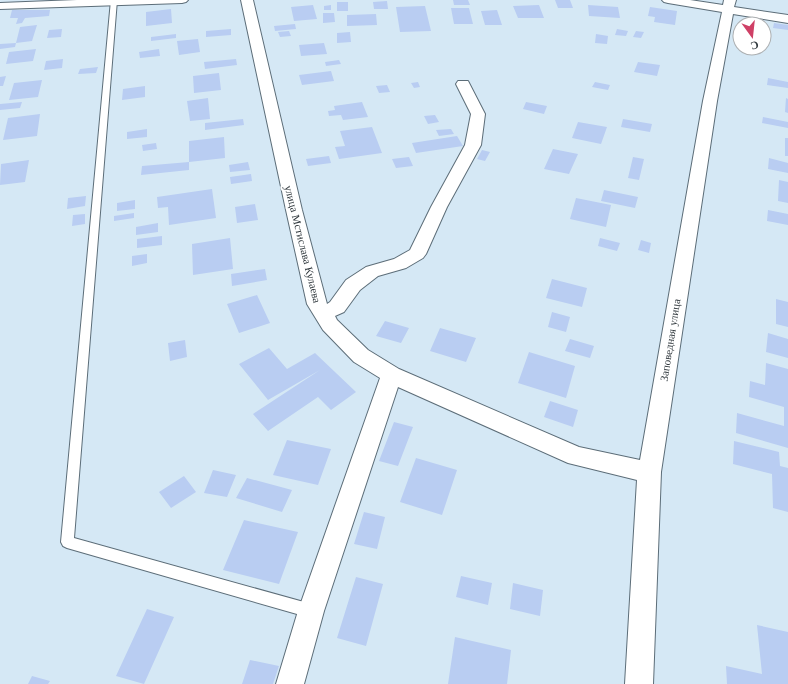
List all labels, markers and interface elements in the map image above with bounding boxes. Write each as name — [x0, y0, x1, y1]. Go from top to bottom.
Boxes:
north arrow — [732, 16, 772, 56]
text: С — [749, 38, 760, 53]
street label: улица Мстислава Кулаева — [282, 184, 324, 304]
street label: Заповедная улица — [657, 298, 683, 382]

